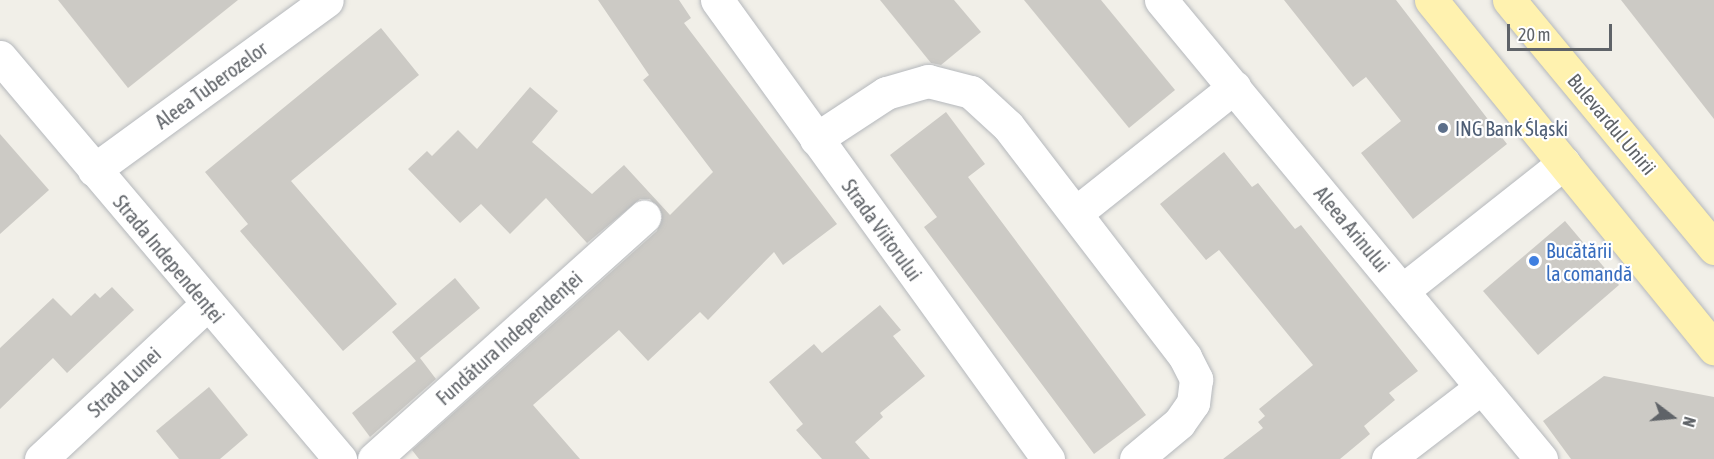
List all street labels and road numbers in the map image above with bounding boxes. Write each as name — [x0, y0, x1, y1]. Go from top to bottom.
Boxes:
street label: Aleea Tuberozelor — [150, 36, 272, 134]
street label: Bulevardul Unirii — [1563, 69, 1661, 179]
street label: Strada Viitorului — [837, 175, 927, 285]
street label: Aleea Arinului — [1309, 181, 1395, 277]
street label: Strada Independenței — [109, 190, 229, 328]
street label: Fundătura Independenței — [431, 266, 587, 410]
street label: Strada Lunei — [82, 342, 166, 422]

